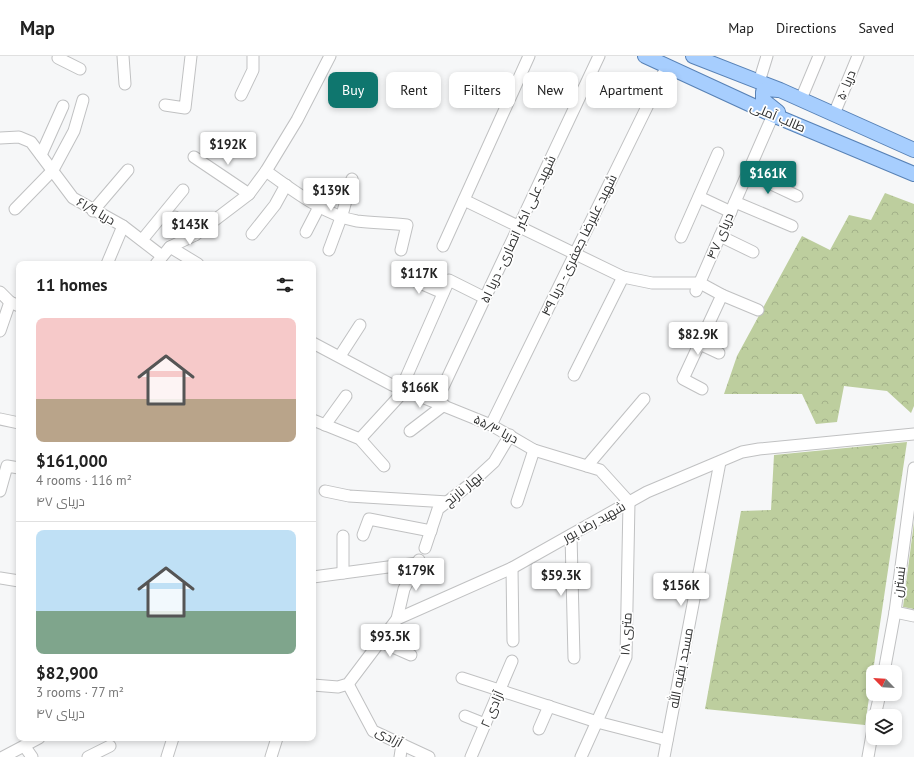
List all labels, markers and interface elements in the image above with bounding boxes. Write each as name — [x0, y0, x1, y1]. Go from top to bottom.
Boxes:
text: Map — [20, 16, 55, 40]
text: Map — [728, 19, 754, 37]
text: Directions — [776, 19, 836, 37]
text: Saved — [858, 19, 894, 37]
street label: دریا ۵۰ — [832, 68, 860, 102]
chip: Buy — [328, 72, 378, 108]
chip: Rent — [386, 72, 441, 108]
chip: Filters — [449, 72, 515, 108]
chip: New — [523, 72, 578, 108]
chip: Apartment — [586, 72, 677, 108]
street label: طالب آملی — [748, 98, 808, 136]
pin: $192K — [200, 132, 256, 166]
text: $192K — [209, 136, 247, 153]
street label: شهید علی اکبر انصاری - دریا ۵۱ — [476, 152, 560, 306]
pin: $161K — [740, 161, 796, 195]
text: $161K — [749, 165, 787, 182]
street label: شهید علیرضا جعفری - دریا ۴۹ — [537, 171, 621, 319]
pin: $139K — [303, 178, 359, 212]
text: $139K — [312, 182, 350, 199]
street label: دریا ۶۱/۹ — [74, 193, 118, 229]
street label: دریای ۴۷ — [703, 210, 737, 262]
pin: $143K — [162, 212, 218, 246]
text: $143K — [171, 216, 209, 233]
pin: $117K — [391, 261, 447, 295]
text: $117K — [400, 265, 438, 282]
text: 11 homes — [36, 274, 107, 296]
icon: filters — [274, 274, 296, 296]
pin: $82.9K — [665, 322, 731, 356]
text: $82.9K — [678, 326, 718, 343]
icon: home — [130, 344, 202, 416]
pin: $166K — [392, 375, 448, 409]
text: $166K — [401, 379, 439, 396]
street label: دریا ۵۵/۳ — [471, 411, 521, 447]
text: $161,000 — [36, 450, 108, 472]
street label: بهار نارنج — [440, 468, 486, 510]
text: 4 rooms · 116 m² — [36, 472, 132, 489]
text: دریای ۴۷ — [36, 493, 85, 510]
street label: شهید رضا پور — [559, 498, 629, 548]
icon: home — [130, 556, 202, 628]
pin: $179K — [388, 558, 444, 592]
text: $179K — [397, 562, 435, 579]
pin: $59.3K — [528, 563, 594, 597]
street label: نسترن — [889, 566, 909, 598]
text: $59.3K — [541, 567, 581, 584]
pin: $156K — [653, 573, 709, 607]
text: $156K — [662, 577, 700, 594]
street label: ۱۸ متری — [616, 612, 636, 656]
pin: $93.5K — [357, 624, 423, 658]
street label: مسجد بقیه الله — [665, 626, 697, 710]
text: $93.5K — [370, 628, 410, 645]
text: $82,900 — [36, 662, 98, 684]
north arrow — [866, 665, 902, 701]
map controls — [866, 665, 902, 745]
text: 3 rooms · 77 m² — [36, 684, 124, 701]
street label: آزادی ۲ — [477, 687, 508, 730]
text: دریای ۴۷ — [36, 705, 85, 722]
button: layers — [866, 709, 902, 745]
street label: آزادی — [372, 723, 406, 752]

